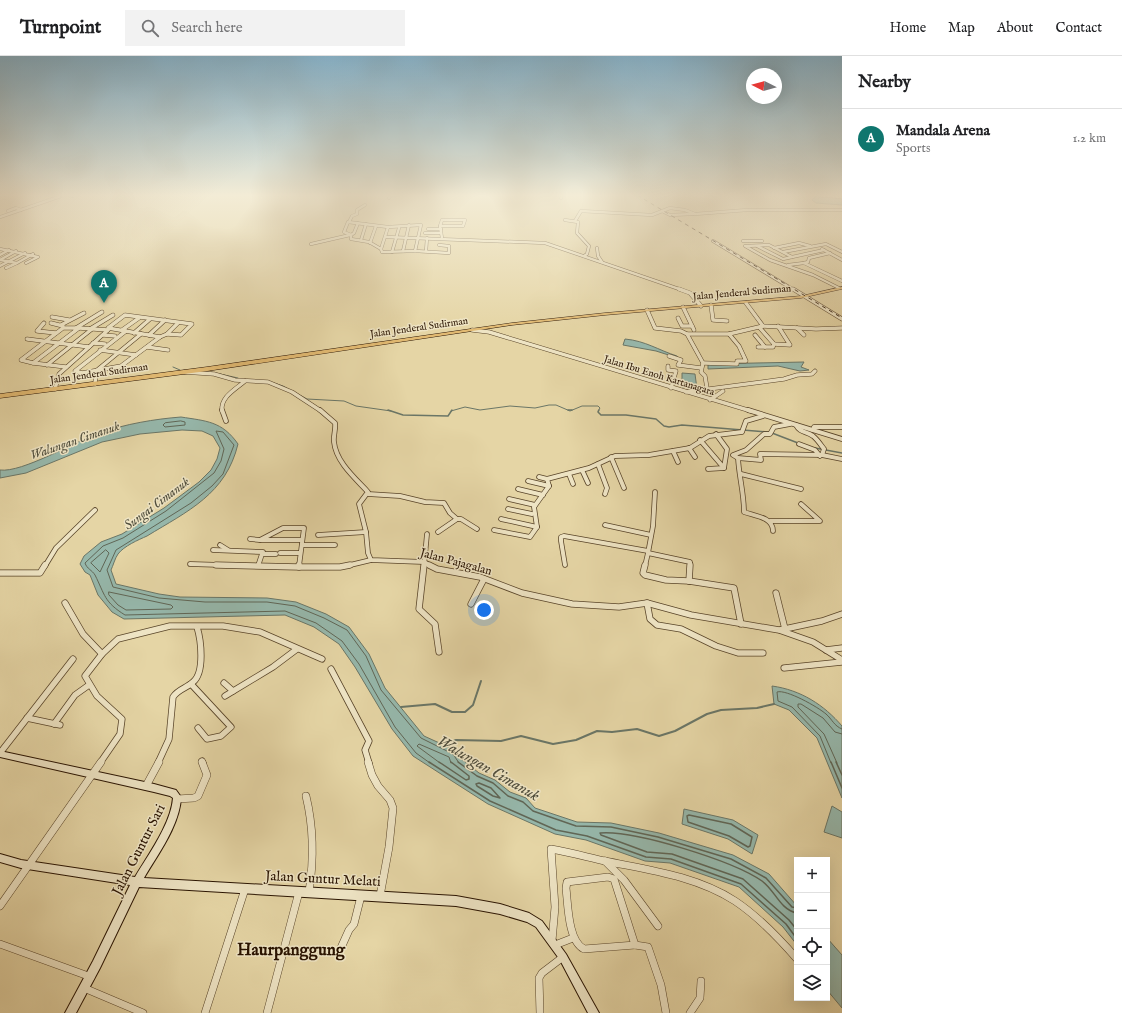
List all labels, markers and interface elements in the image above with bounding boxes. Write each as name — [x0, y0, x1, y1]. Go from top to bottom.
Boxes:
search box — [125, 10, 405, 46]
text: Turnpoint — [20, 16, 101, 40]
icon: search — [139, 17, 161, 39]
text: Search here — [171, 18, 243, 37]
text: Home — [890, 19, 926, 37]
text: Map — [948, 19, 975, 37]
text: About — [997, 19, 1033, 37]
text: Contact — [1055, 19, 1102, 37]
north arrow — [746, 68, 782, 104]
text: Nearby — [858, 72, 911, 93]
text: Mandala Arena — [896, 121, 990, 140]
text: A — [867, 130, 875, 147]
text: 1.2 km — [1072, 130, 1106, 147]
text: Sports — [896, 140, 931, 157]
pin: A — [91, 270, 117, 303]
street label: Jalan Jenderal Sudirman — [691, 282, 792, 304]
street label: Jalan Jenderal Sudirman — [368, 315, 469, 341]
street label: Jalan Ibu Enoh Kartanagara — [601, 353, 717, 399]
street label: Jalan Jenderal Sudirman — [48, 361, 149, 387]
water label: Walungan Cimanuk — [28, 418, 123, 465]
water label: Sungai Cimanuk — [121, 473, 194, 535]
street label: Jalan Pajagalan — [416, 545, 494, 580]
your location — [474, 600, 494, 620]
water label: Walungan Cimanuk — [433, 732, 543, 807]
street label: Jalan Guntur Sari — [107, 801, 170, 900]
map controls — [794, 857, 830, 1001]
button: + — [794, 857, 830, 893]
street label: Jalan Guntur Melati — [263, 867, 382, 891]
button: − — [794, 893, 830, 929]
button: locate — [794, 929, 830, 965]
district label: Haurpanggung — [237, 940, 346, 961]
button: layers — [794, 965, 830, 1001]

